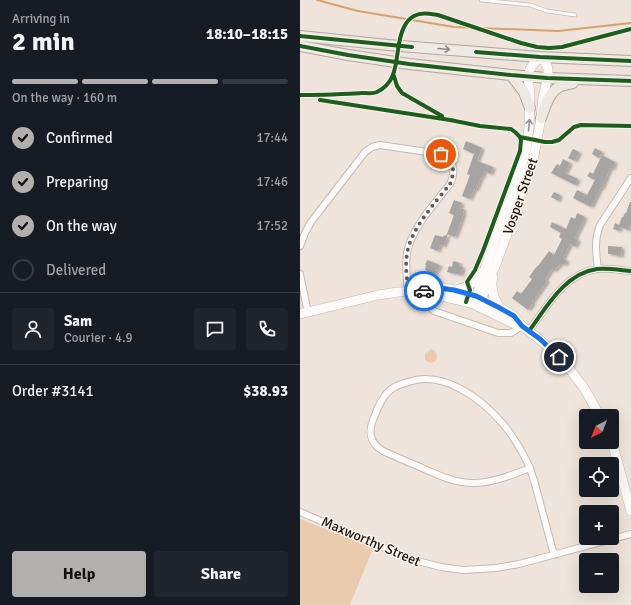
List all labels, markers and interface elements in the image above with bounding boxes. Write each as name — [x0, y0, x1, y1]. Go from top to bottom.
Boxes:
text: Arriving in — [12, 11, 70, 27]
text: 18:10–18:15 — [206, 25, 288, 43]
text: 2 min — [12, 26, 75, 58]
one-way arrow — [437, 46, 450, 53]
text: On the way · 160 m — [12, 90, 117, 106]
one-way arrow — [526, 119, 533, 132]
icon: check — [12, 127, 34, 149]
text: Confirmed — [46, 129, 113, 147]
text: 17:44 — [256, 130, 288, 146]
pin — [424, 137, 458, 171]
icon: bag — [430, 143, 452, 165]
street label: Vosper Street — [499, 156, 542, 237]
icon: check — [12, 171, 34, 193]
text: Preparing — [46, 173, 109, 191]
text: 17:46 — [256, 174, 288, 190]
icon: check — [12, 215, 34, 237]
text: On the way — [46, 217, 117, 235]
text: 17:52 — [256, 218, 288, 234]
text: Delivered — [46, 261, 106, 279]
courier — [404, 271, 444, 311]
icon: car — [413, 280, 435, 302]
button: person — [12, 308, 54, 350]
button: chat — [194, 308, 236, 350]
button: phone — [246, 308, 288, 350]
text: Sam — [64, 312, 92, 330]
text: Courier · 4.9 — [64, 330, 133, 346]
pin — [542, 340, 576, 374]
icon: home — [548, 346, 570, 368]
text: Order #3141 — [12, 382, 94, 400]
text: $38.93 — [243, 382, 288, 400]
north arrow — [579, 409, 619, 449]
map controls — [579, 409, 619, 593]
button: locate — [579, 457, 619, 497]
button: + — [579, 505, 619, 545]
street label: Maxworthy Street — [319, 513, 423, 570]
button: Help — [12, 551, 146, 597]
button: Share — [154, 551, 288, 597]
button: − — [579, 553, 619, 593]

